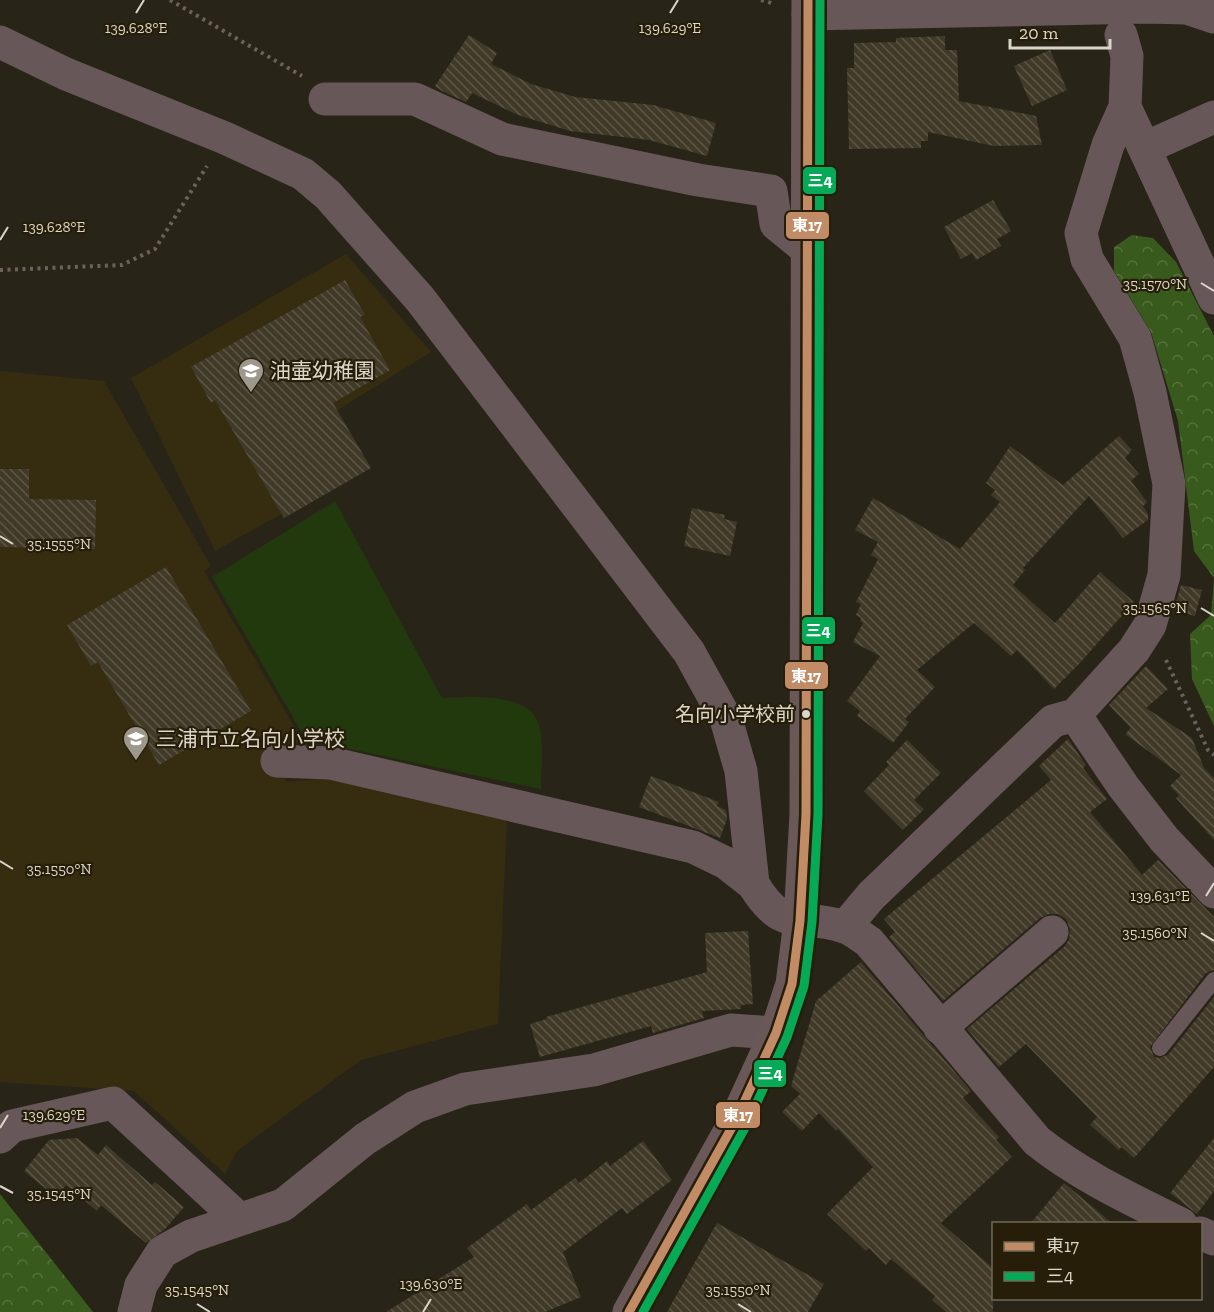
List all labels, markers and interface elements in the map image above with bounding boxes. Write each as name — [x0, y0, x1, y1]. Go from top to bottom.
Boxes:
scale bar — [1010, 12, 1110, 50]
text: 139.628°E — [105, 19, 167, 37]
text: 139.629°E — [639, 19, 701, 37]
text: 20 m — [1019, 22, 1059, 44]
line badge: 三4 — [802, 166, 837, 195]
text: 三4 — [807, 171, 833, 190]
line badge: 東17 — [785, 211, 830, 240]
text: 東17 — [792, 216, 822, 235]
text: 139.628°E — [23, 218, 85, 236]
text: 35.1570°N — [1123, 275, 1187, 293]
school or university icon: 油壷幼稚園 — [236, 356, 266, 394]
place label: 油壷幼稚園 — [270, 358, 375, 383]
text: 35.1555°N — [27, 535, 91, 553]
text: 35.1565°N — [1123, 599, 1187, 617]
line badge: 三4 — [801, 616, 836, 645]
text: 三4 — [805, 621, 831, 640]
line badge: 東17 — [784, 661, 829, 690]
text: 東17 — [791, 667, 821, 686]
place label: 名向小学校前 — [675, 702, 795, 726]
marker: 名向小学校前 — [800, 708, 812, 720]
school or university icon: 三浦市立名向小学校 — [121, 724, 151, 762]
place label: 三浦市立名向小学校 — [156, 726, 345, 751]
text: 35.1550°N — [27, 860, 91, 878]
text: 139.631°E — [1130, 887, 1190, 905]
text: 35.1560°N — [1122, 924, 1188, 942]
line badge: 三4 — [753, 1059, 787, 1088]
text: 三4 — [757, 1064, 783, 1083]
line badge: 東17 — [715, 1101, 761, 1129]
text: 139.629°E — [23, 1106, 85, 1124]
text: 東17 — [723, 1106, 753, 1125]
text: 35.1545°N — [27, 1185, 91, 1203]
legend — [992, 1222, 1202, 1300]
text: 東17 — [1046, 1235, 1080, 1257]
text: 三4 — [1046, 1265, 1074, 1287]
text: 139.630°E — [400, 1275, 463, 1293]
text: 35.1545°N — [165, 1281, 229, 1299]
text: 35.1550°N — [706, 1281, 770, 1299]

